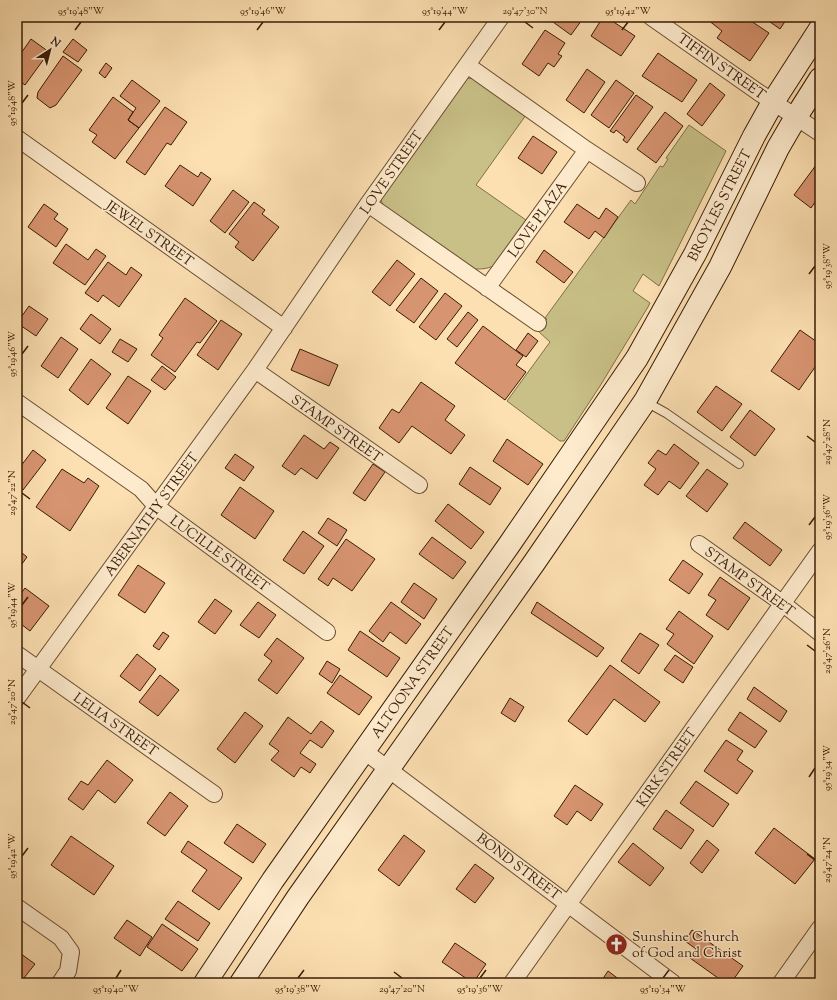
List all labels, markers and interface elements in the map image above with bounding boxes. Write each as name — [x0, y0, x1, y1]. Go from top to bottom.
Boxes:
text: 95°19'48"W — [58, 4, 104, 19]
text: 95°19'46"W — [240, 4, 286, 19]
text: 95°19'44"W — [422, 4, 468, 19]
text: 29°47'30"N — [502, 4, 548, 19]
text: 95°19'42"W — [605, 4, 651, 19]
north arrow — [30, 30, 70, 70]
street label: TIFFIN STREET — [673, 30, 769, 106]
text: N — [46, 33, 64, 52]
text: 95°19'48"W — [5, 80, 20, 126]
street label: LOVE STREET — [356, 127, 429, 219]
street label: BROYLES STREET — [684, 146, 758, 265]
street label: LOVE PLAZA — [504, 177, 573, 262]
street label: JEWEL STREET — [100, 196, 197, 272]
text: 95°19'38"W — [820, 243, 835, 289]
text: 95°19'46"W — [5, 331, 20, 377]
street label: STAMP STREET — [286, 391, 386, 469]
text: 29°47'28"N — [820, 419, 835, 465]
street label: ABERNATHY STREET — [101, 449, 204, 581]
text: 29°47'22"N — [5, 470, 20, 516]
text: 95°19'36"W — [820, 494, 835, 540]
street label: LUCILLE STREET — [165, 512, 273, 598]
street label: STAMP STREET — [700, 543, 798, 622]
text: 95°19'44"W — [5, 582, 20, 628]
street label: ALTOONA STREET — [367, 623, 460, 743]
text: 29°47'26"N — [820, 628, 835, 674]
text: 29°47'20"N — [5, 679, 20, 725]
street label: LELIA STREET — [68, 689, 161, 762]
street label: KIRK STREET — [633, 724, 703, 812]
text: 95°19'34"W — [820, 745, 835, 791]
street label: BOND STREET — [472, 829, 564, 906]
text: 95°19'42"W — [5, 833, 20, 879]
text: 29°47'24"N — [820, 837, 835, 883]
place label: Sunshine Church of God and Christ — [632, 928, 742, 964]
church icon: Sunshine Church of God and Christ — [604, 931, 630, 957]
text: 95°19'40"W — [93, 982, 139, 997]
text: 95°19'38"W — [275, 982, 321, 997]
text: 29°47'20"N — [379, 982, 425, 997]
text: 95°19'36"W — [457, 982, 503, 997]
text: 95°19'34"W — [640, 982, 686, 997]

